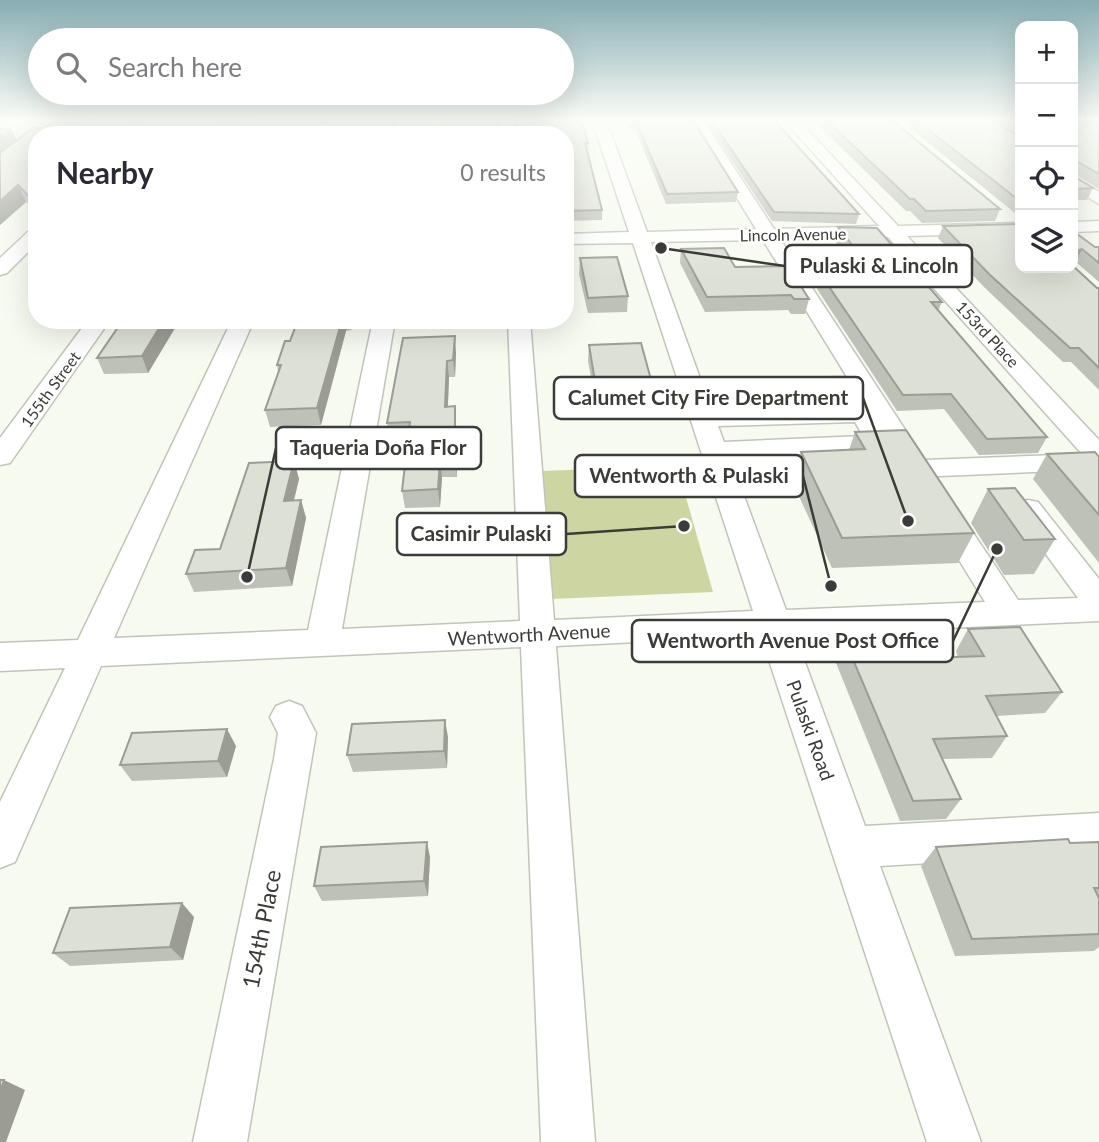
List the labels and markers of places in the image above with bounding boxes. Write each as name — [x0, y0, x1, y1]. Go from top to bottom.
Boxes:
callout: Pulaski & Lincoln — [785, 245, 972, 287]
callout: Calumet City Fire Department — [554, 377, 863, 419]
callout: Taqueria Doña Flor — [276, 427, 481, 469]
callout: Wentworth & Pulaski — [575, 455, 803, 497]
callout: Casimir Pulaski — [397, 513, 566, 555]
callout: Wentworth Avenue Post Office — [632, 620, 953, 662]

